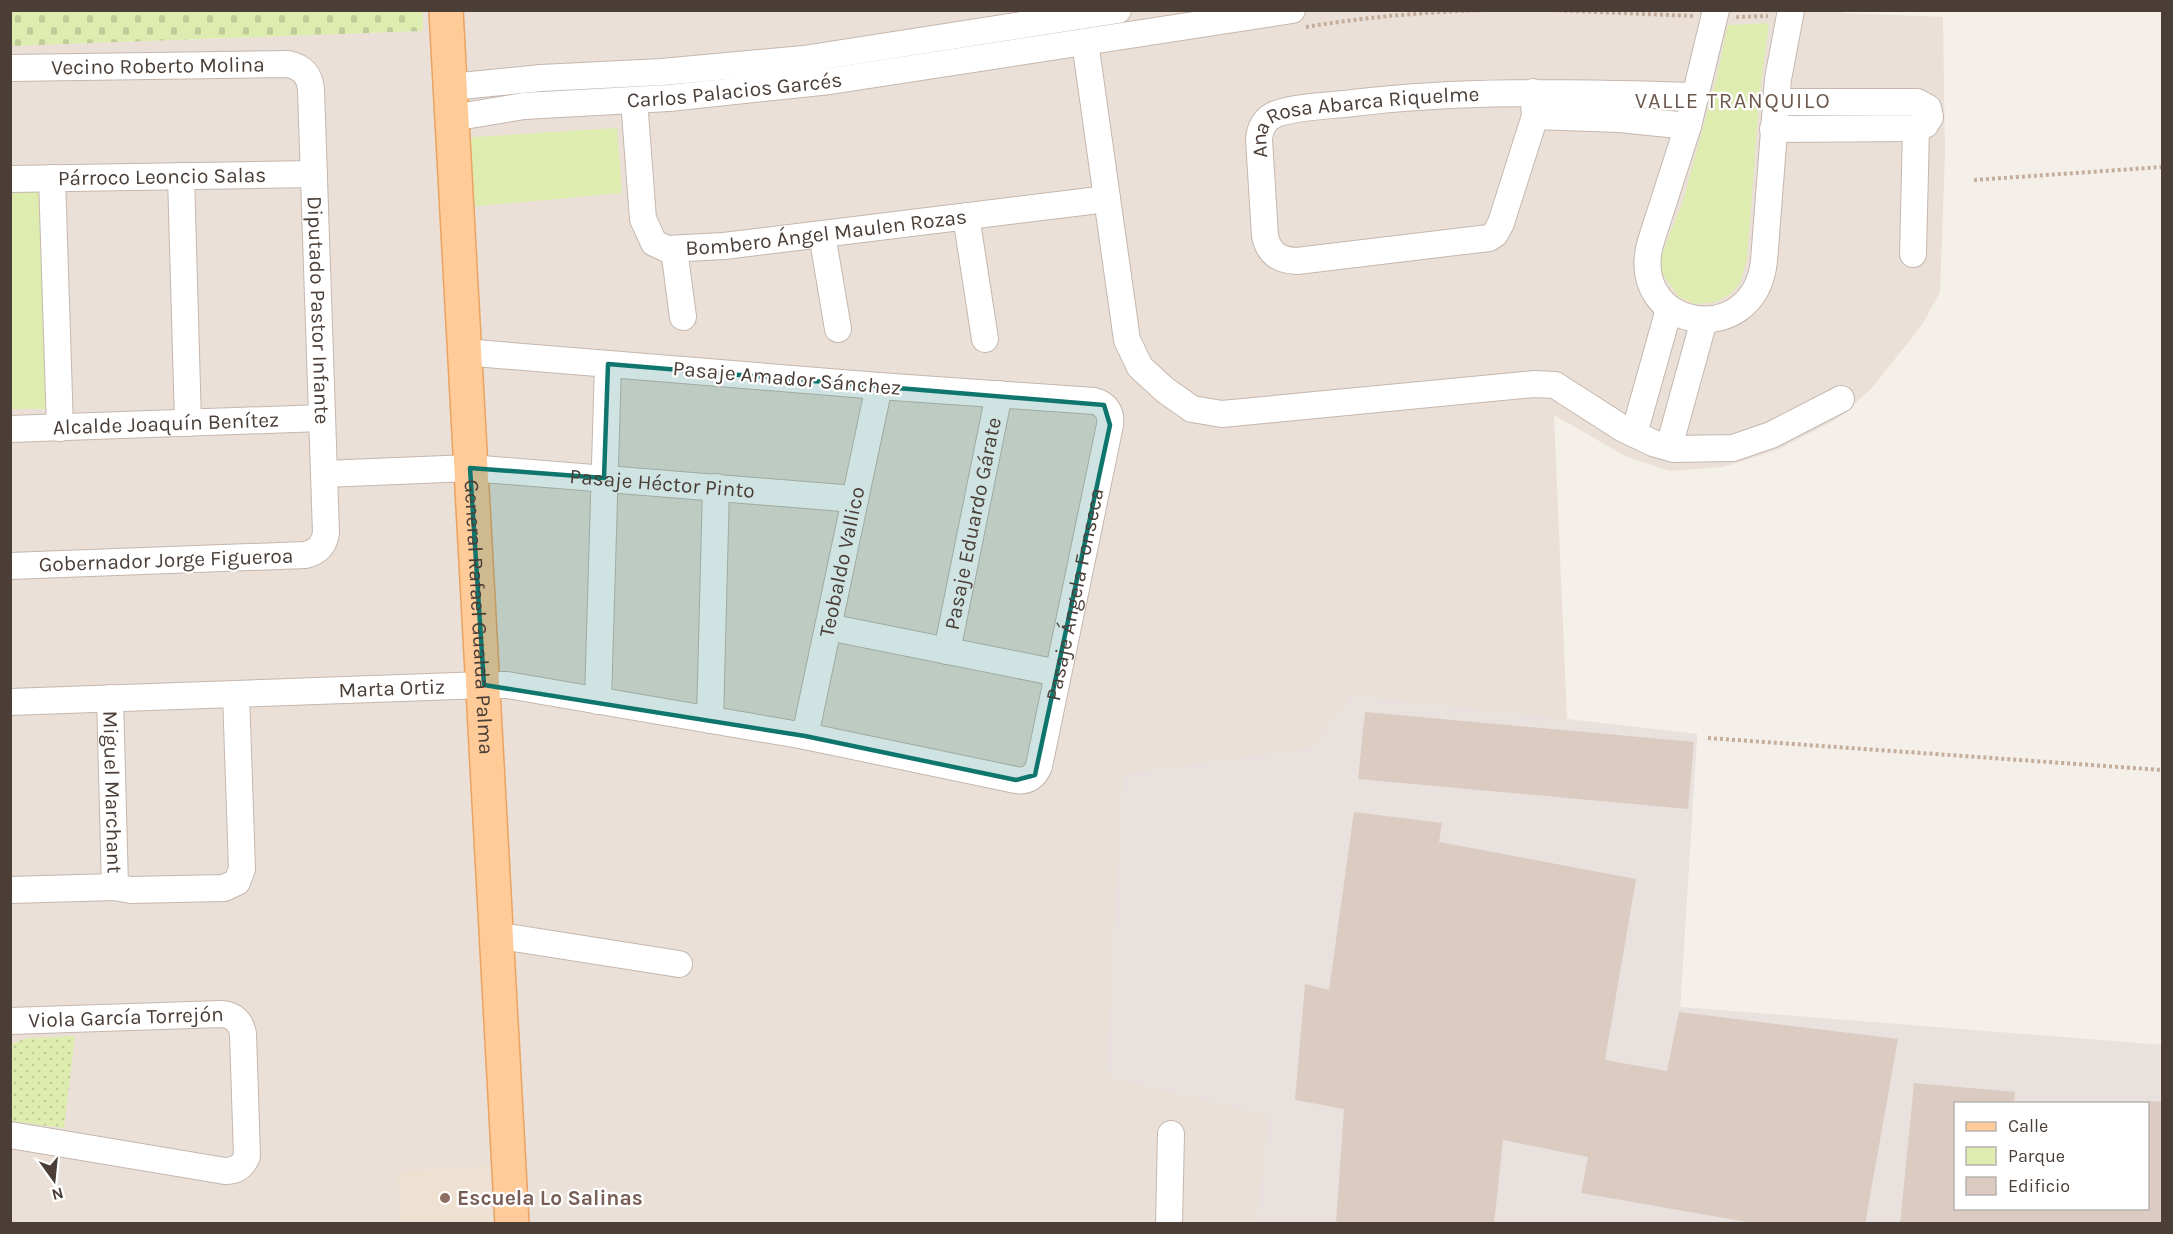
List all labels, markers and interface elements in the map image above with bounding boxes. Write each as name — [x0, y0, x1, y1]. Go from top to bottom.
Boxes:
street label: Vecino Roberto Molina — [51, 52, 265, 79]
street label: Carlos Palacios Garcés — [626, 67, 844, 112]
street label: Ana Rosa Abarca Riquelme — [1247, 82, 1480, 159]
district label: VALLE TRANQUILO — [1635, 88, 1831, 114]
street label: Párroco Leoncio Salas — [58, 163, 266, 190]
street label: Diputado Pastor Infante — [303, 196, 334, 425]
street label: Bombero Ángel Maulen Rozas — [685, 204, 968, 260]
street label: Pasaje Amador Sánchez — [672, 356, 902, 400]
street label: Alcalde Joaquín Benítez — [52, 408, 279, 439]
street label: Pasaje Eduardo Gárate — [940, 415, 1006, 632]
street label: Pasaje Héctor Pinto — [569, 464, 756, 503]
street label: General Rafael Gualda Palma — [460, 479, 498, 755]
street label: Teobaldo Vallico — [814, 484, 869, 639]
street label: Pasaje Ángela Fonseca — [1041, 486, 1109, 703]
street label: Gobernador Jorge Figueroa — [38, 544, 294, 576]
street label: Marta Ortiz — [338, 674, 446, 702]
street label: Miguel Marchant — [98, 710, 127, 874]
street label: Viola García Torrejón — [28, 1002, 224, 1032]
legend — [1954, 1102, 2149, 1210]
text: Calle — [2008, 1115, 2048, 1137]
text: Parque — [2008, 1145, 2065, 1167]
north arrow — [24, 1150, 84, 1210]
text: Edificio — [2008, 1175, 2070, 1197]
text: N — [50, 1183, 66, 1205]
place label: Escuela Lo Salinas — [457, 1186, 643, 1210]
marker: Escuela Lo Salinas — [438, 1191, 452, 1205]

